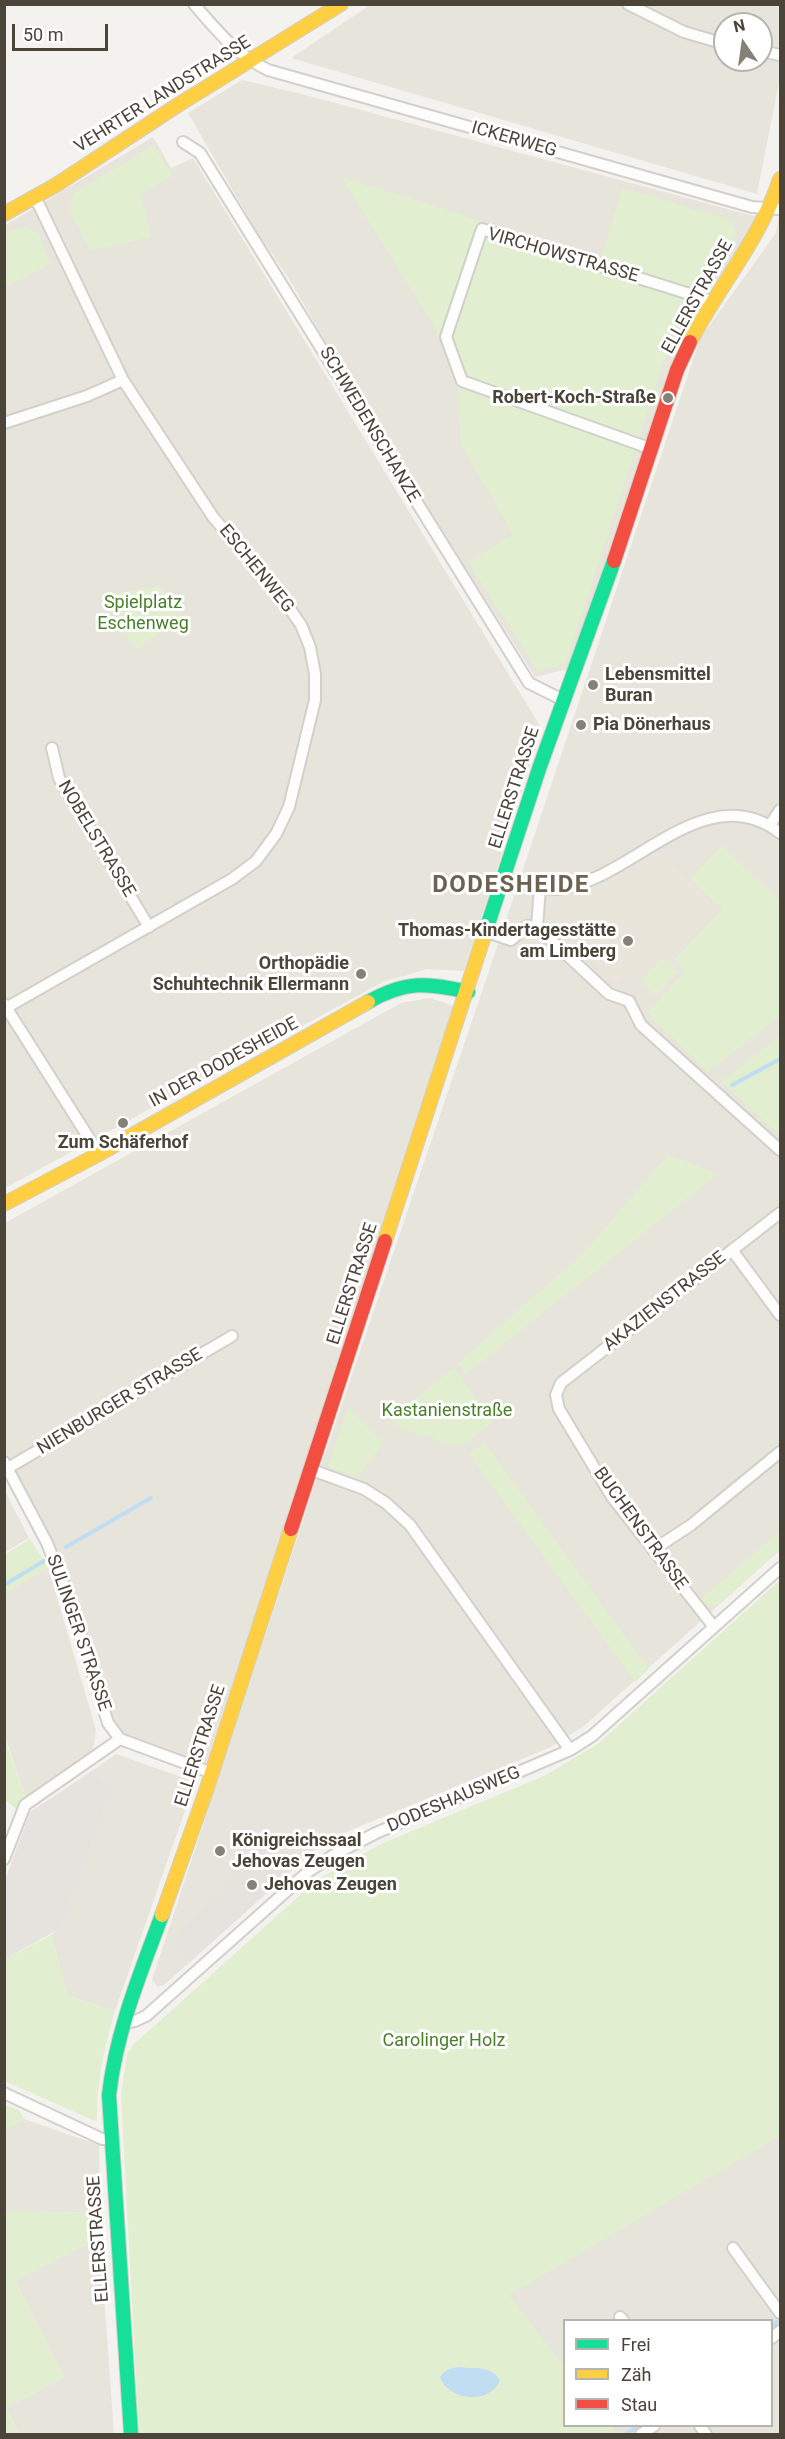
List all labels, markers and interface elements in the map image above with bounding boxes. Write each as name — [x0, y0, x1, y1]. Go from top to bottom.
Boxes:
scale bar — [15, 12, 111, 50]
north arrow — [713, 12, 773, 72]
text: N — [732, 15, 747, 36]
text: 50 m — [23, 24, 63, 45]
street label: VEHRTER LANDSTRASSE — [71, 32, 255, 158]
street label: ICKERWEG — [469, 118, 559, 162]
street label: VIRCHOWSTRASSE — [485, 224, 641, 288]
street label: ELLERSTRASSE — [658, 236, 738, 358]
street label: SCHWEDENSCHANZE — [314, 343, 424, 507]
place label: Robert-Koch-Straße — [492, 387, 656, 409]
marker: Robert-Koch-Straße — [661, 391, 675, 405]
street label: ESCHENWEG — [214, 521, 298, 617]
park label: Spielplatz Eschenweg — [97, 592, 189, 634]
place label: Lebensmittel Buran — [605, 664, 711, 706]
marker: Lebensmittel Buran — [586, 678, 600, 692]
place label: Pia Dönerhaus — [593, 714, 711, 736]
marker: Pia Dönerhaus — [574, 718, 588, 732]
street label: ELLERSTRASSE — [485, 724, 545, 852]
street label: NOBELSTRASSE — [53, 777, 139, 901]
district label: DODESHEIDE — [432, 872, 590, 900]
place label: Thomas-Kindertagesstätte am Limberg — [398, 920, 616, 962]
marker: Thomas-Kindertagesstätte am Limberg — [621, 934, 635, 948]
place label: Orthopädie Schuhtechnik Ellermann — [153, 953, 349, 996]
marker: Orthopädie Schuhtechnik Ellermann — [354, 967, 368, 981]
street label: IN DER DODESHEIDE — [146, 1013, 302, 1113]
marker: Zum Schäferhof — [116, 1116, 130, 1130]
place label: Zum Schäferhof — [58, 1132, 188, 1154]
street label: ELLERSTRASSE — [323, 1220, 383, 1348]
street label: AKAZIENSTRASSE — [599, 1248, 731, 1356]
street label: NIENBURGER STRASSE — [34, 1344, 206, 1460]
park label: Kastanienstraße — [382, 1400, 512, 1422]
street label: BUCHENSTRASSE — [588, 1463, 692, 1595]
street label: SULINGER STRASSE — [41, 1552, 115, 1714]
street label: ELLERSTRASSE — [171, 1682, 231, 1810]
street label: DODESHAUSWEG — [384, 1762, 524, 1838]
place label: Königreichssaal Jehovas Zeugen — [232, 1830, 365, 1872]
marker: Königreichssaal Jehovas Zeugen — [213, 1844, 227, 1858]
place label: Jehovas Zeugen — [264, 1874, 397, 1896]
marker: Jehovas Zeugen — [245, 1878, 259, 1892]
park label: Carolinger Holz — [382, 2030, 506, 2052]
street label: ELLERSTRASSE — [84, 2175, 114, 2303]
legend — [563, 2319, 773, 2427]
text: Frei — [621, 2334, 651, 2355]
text: Zäh — [621, 2364, 652, 2385]
text: Stau — [621, 2394, 657, 2415]

